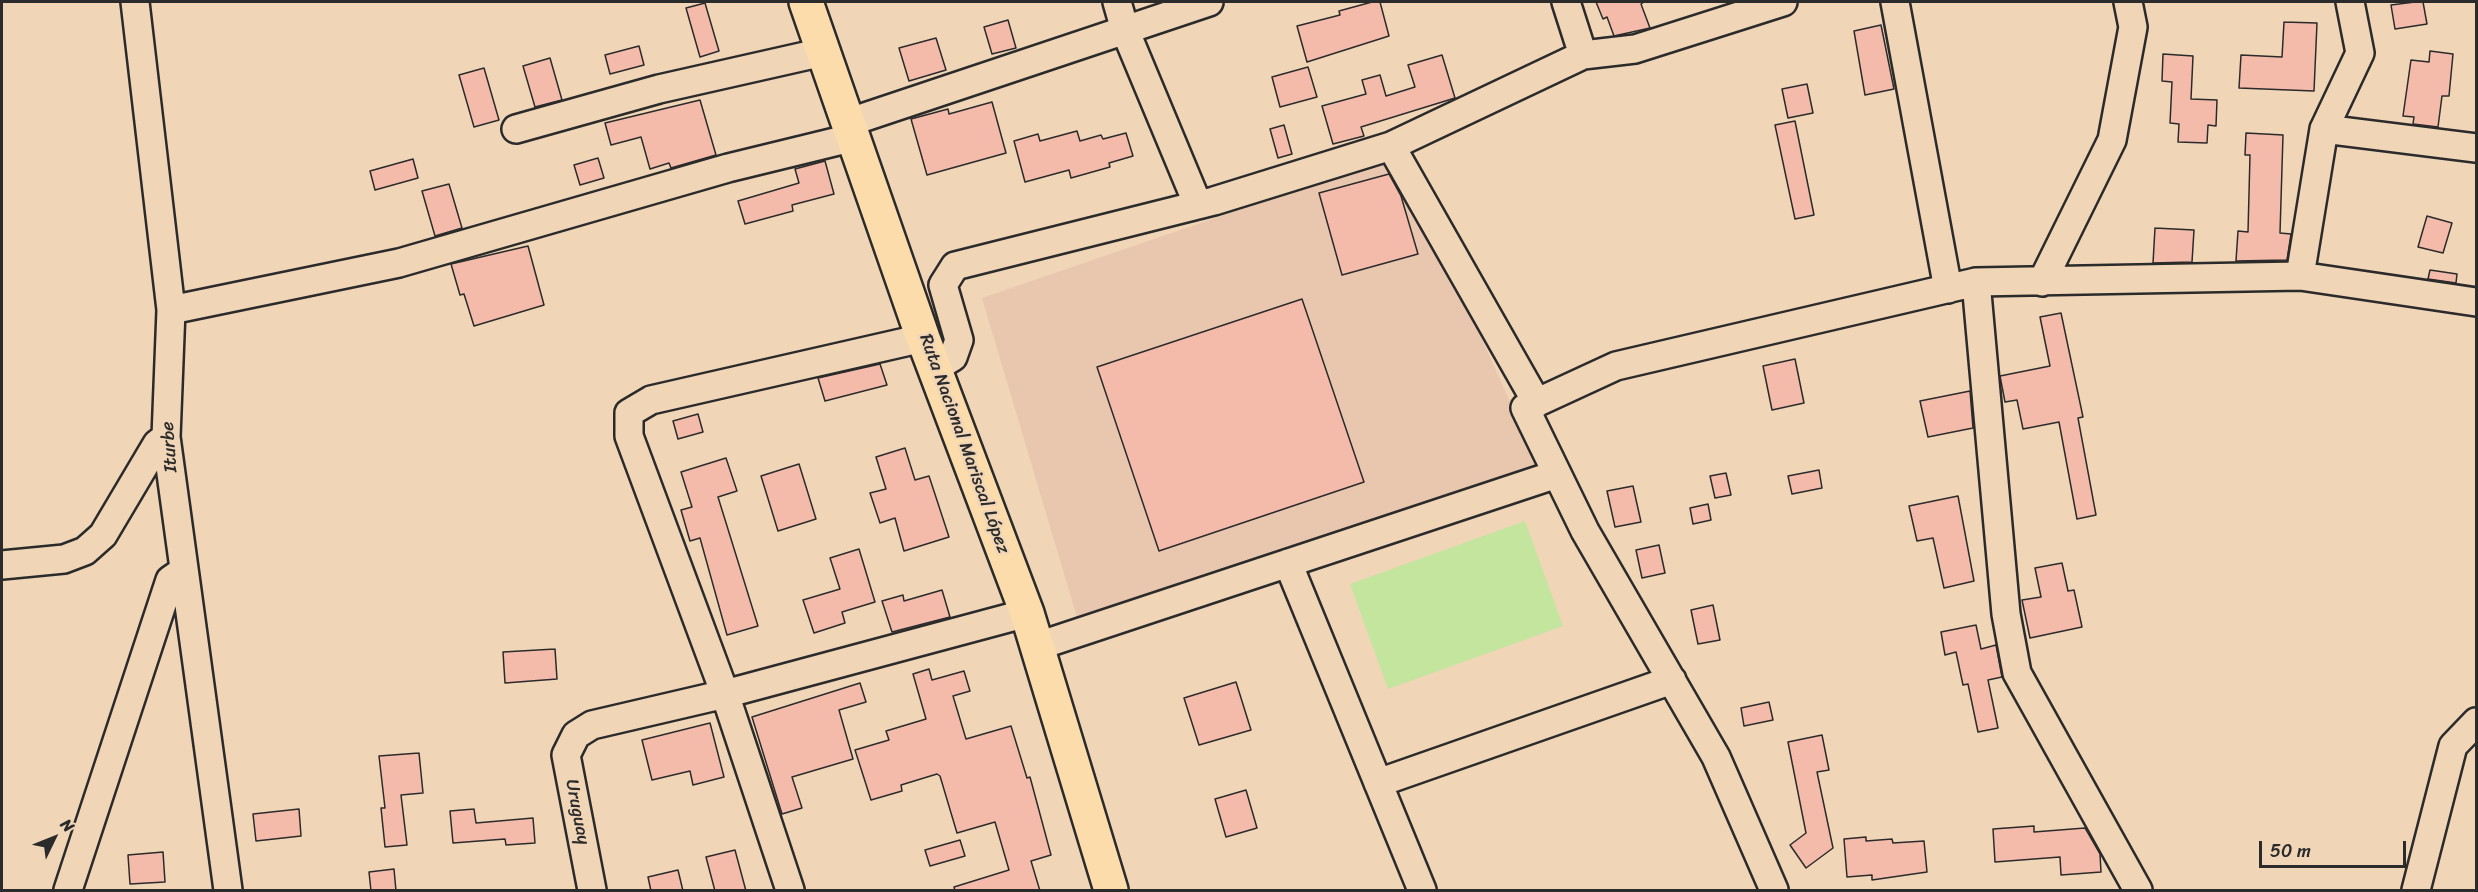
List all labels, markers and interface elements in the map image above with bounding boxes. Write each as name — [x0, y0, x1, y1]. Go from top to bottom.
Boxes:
street label: Ruta Nacional Mariscal López — [914, 331, 1014, 557]
street label: Iturbe — [157, 421, 183, 473]
street label: Uruguay — [560, 778, 594, 846]
north arrow — [24, 808, 84, 868]
text: N — [53, 811, 82, 839]
scale bar — [2262, 829, 2409, 867]
text: 50 m — [2270, 835, 2311, 867]

